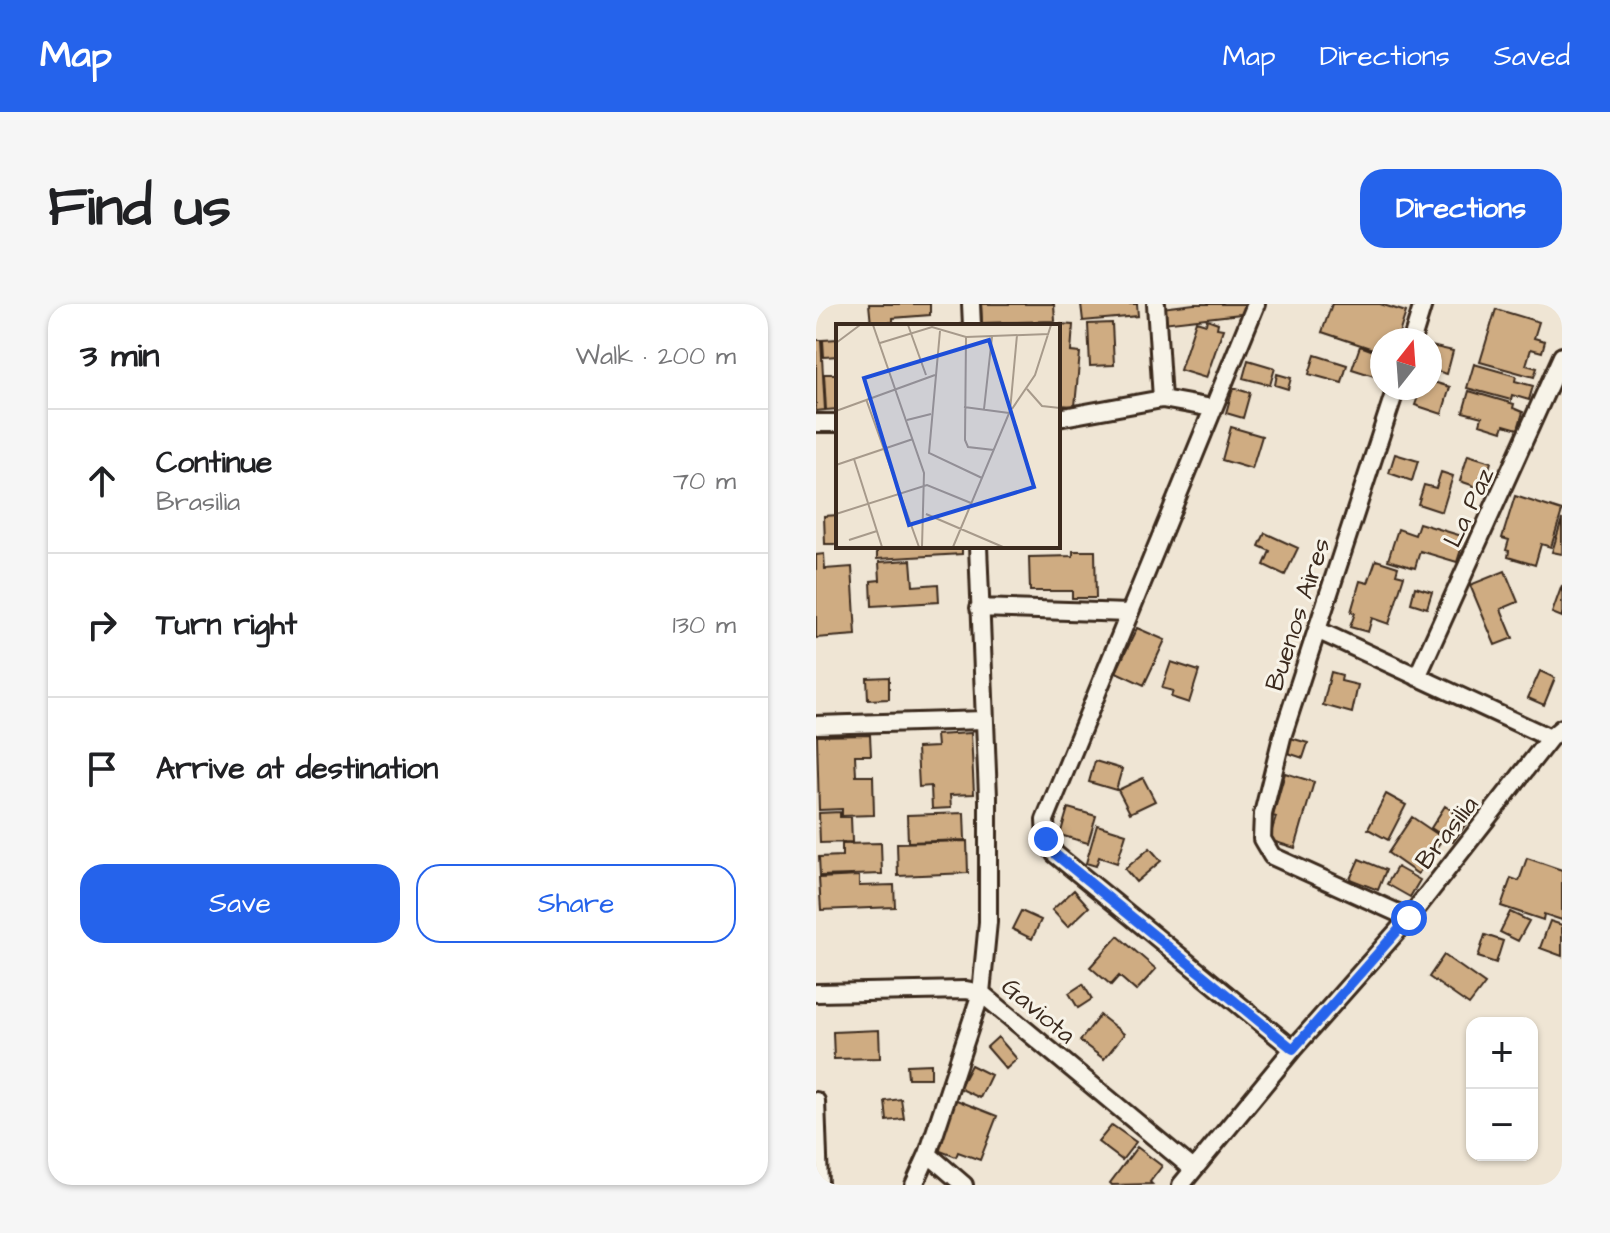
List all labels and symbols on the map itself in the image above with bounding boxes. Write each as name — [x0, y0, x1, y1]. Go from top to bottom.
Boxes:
inset map — [836, 324, 1060, 548]
north arrow — [1370, 328, 1442, 400]
street label: La Paz — [1435, 461, 1503, 553]
street label: Buenos Aires — [1256, 533, 1340, 695]
street label: Brasilia — [1407, 788, 1487, 877]
route end — [1028, 821, 1064, 857]
route start — [1391, 900, 1427, 936]
street label: Gaviota — [993, 969, 1083, 1053]

